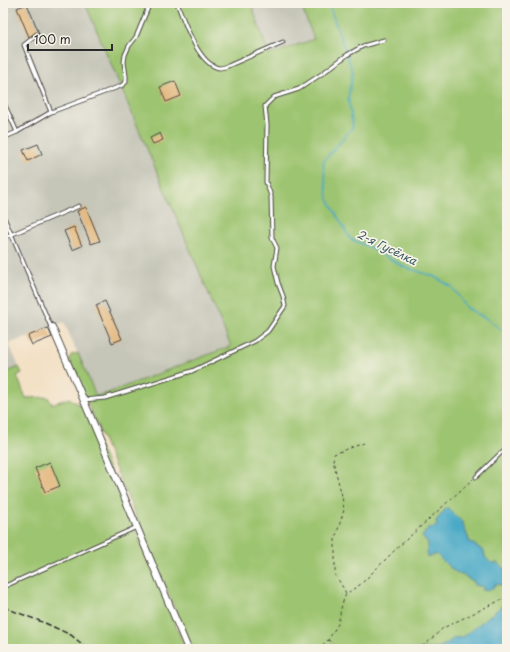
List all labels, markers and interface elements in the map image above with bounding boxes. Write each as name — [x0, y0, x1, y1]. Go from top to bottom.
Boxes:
scale bar — [28, 26, 112, 52]
text: 100 m — [34, 30, 71, 48]
water label: 2-я Гусёлка — [354, 225, 421, 269]

